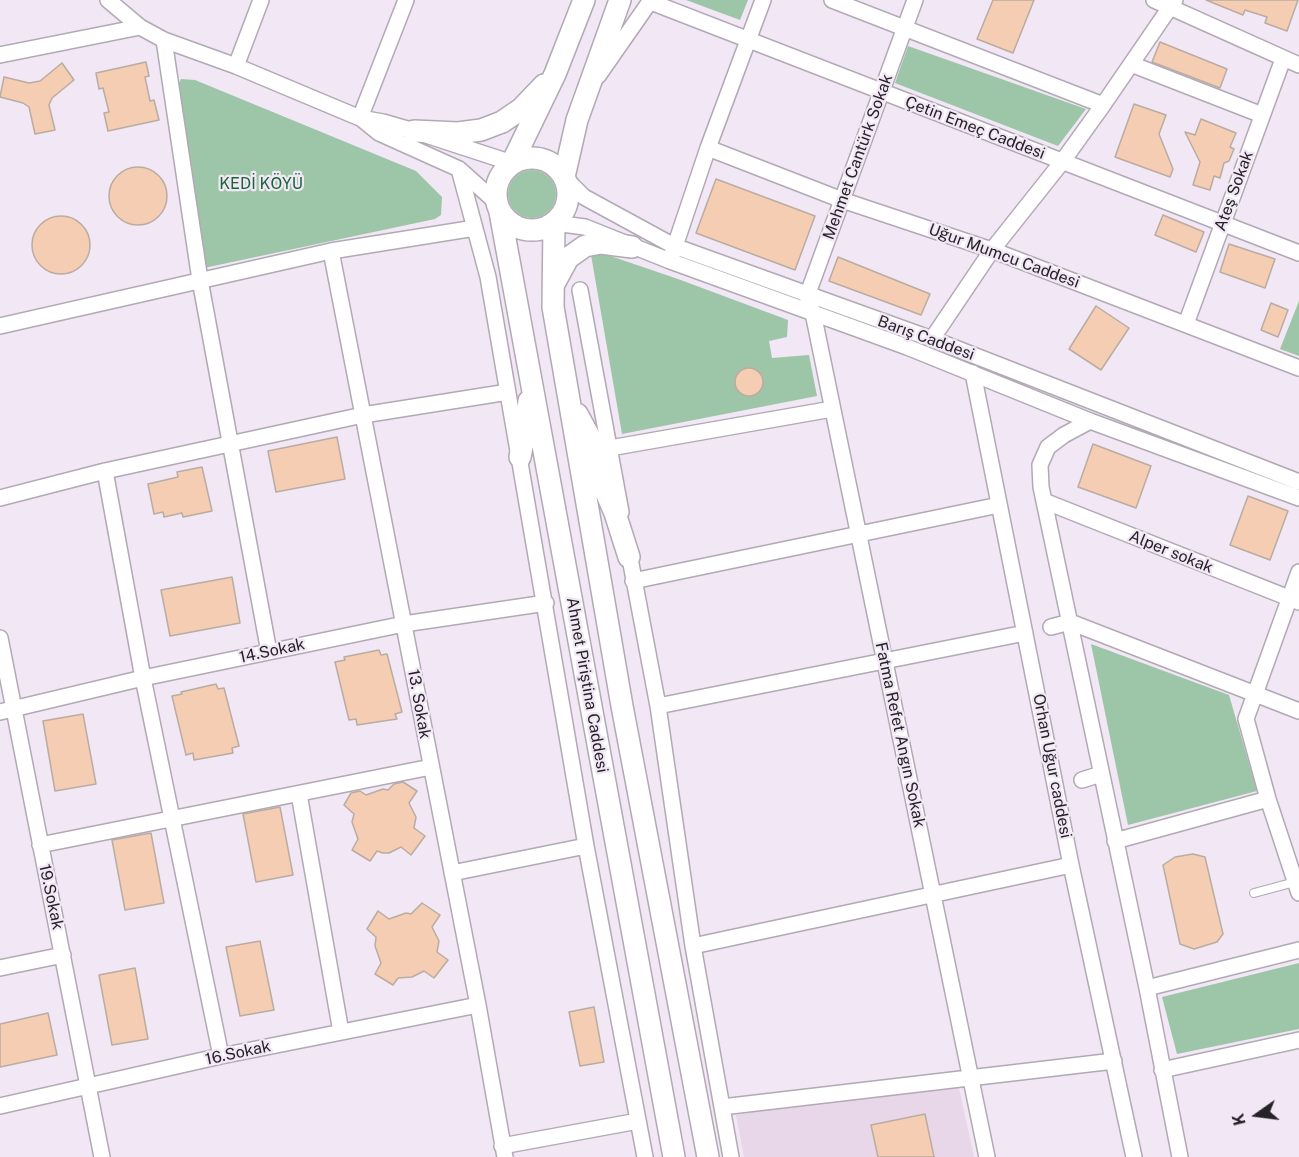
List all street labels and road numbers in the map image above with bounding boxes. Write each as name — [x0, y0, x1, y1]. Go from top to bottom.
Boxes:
street label: Mehmet Cantürk Sokak — [819, 72, 897, 242]
street label: Çetin Emeç Caddesi — [902, 92, 1048, 164]
street label: Ateş Sokak — [1211, 148, 1257, 234]
street label: Uğur Mumcu Caddesi — [926, 220, 1082, 292]
street label: Barış Caddesi — [875, 312, 977, 364]
street label: Alper sokak — [1126, 527, 1216, 577]
street label: Ahmet Piriştina Caddesi — [562, 596, 612, 774]
street label: 14.Sokak — [237, 635, 307, 667]
street label: Fatma Refet Angın Sokak — [871, 641, 929, 829]
street label: 13. Sokak — [403, 668, 435, 740]
street label: Orhan Uğur caddesi — [1029, 692, 1075, 840]
street label: 19.Sokak — [35, 862, 67, 932]
street label: 16.Sokak — [203, 1037, 273, 1069]

